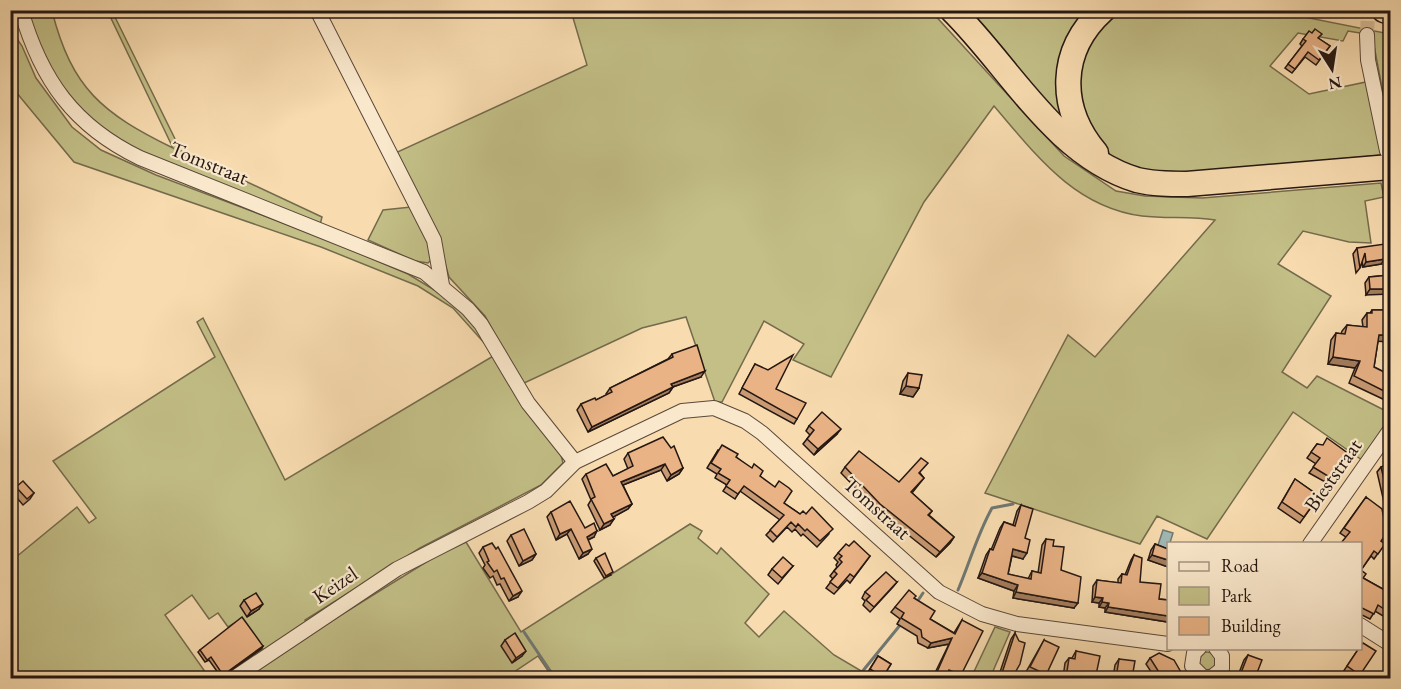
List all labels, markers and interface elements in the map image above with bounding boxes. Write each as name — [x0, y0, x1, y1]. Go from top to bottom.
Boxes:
north arrow — [1302, 39, 1362, 99]
text: N — [1326, 72, 1344, 95]
street label: Tomstraat — [166, 135, 253, 191]
street label: Bieststraat — [1298, 433, 1368, 516]
street label: Tomstraat — [838, 470, 917, 545]
legend — [1167, 542, 1362, 650]
text: Road — [1221, 554, 1260, 577]
street label: Keizel — [307, 560, 362, 609]
text: Park — [1221, 584, 1252, 607]
text: Building — [1221, 614, 1281, 637]

